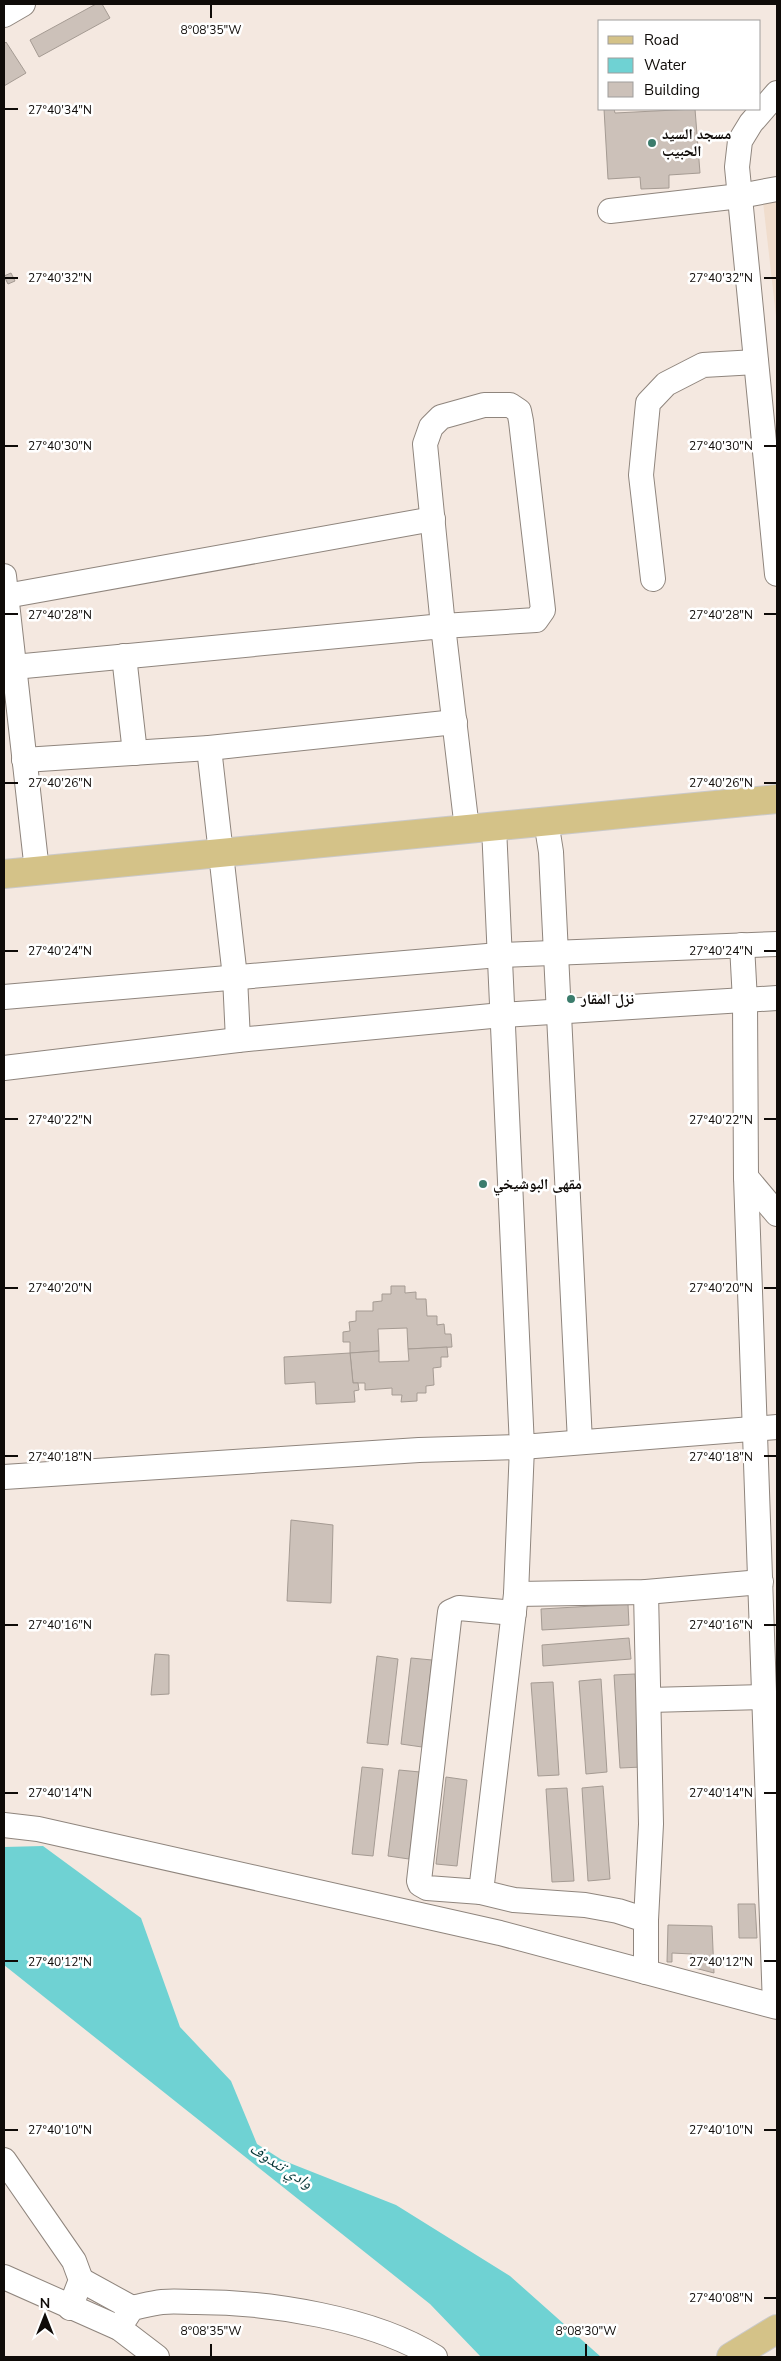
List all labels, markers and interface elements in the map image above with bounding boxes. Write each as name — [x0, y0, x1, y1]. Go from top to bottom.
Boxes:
legend — [598, 20, 761, 110]
text: 8°08'35"W — [180, 22, 242, 38]
text: Road — [644, 30, 679, 50]
text: Water — [644, 55, 687, 75]
text: Building — [644, 80, 700, 100]
text: 27°40'34"N — [28, 102, 92, 118]
place label: مسجد السيد الحبيب — [662, 124, 731, 161]
marker: مسجد السيد الحبيب — [646, 137, 658, 149]
text: 27°40'32"N — [28, 270, 92, 286]
text: 27°40'32"N — [689, 270, 753, 286]
text: 27°40'30"N — [28, 438, 92, 454]
text: 27°40'30"N — [689, 438, 753, 454]
text: 27°40'28"N — [28, 607, 92, 623]
text: 27°40'28"N — [689, 607, 753, 623]
text: 27°40'26"N — [28, 775, 92, 791]
text: 27°40'26"N — [689, 775, 753, 791]
text: 27°40'24"N — [28, 943, 92, 959]
text: 27°40'24"N — [689, 943, 753, 959]
place label: نزل المقار — [580, 989, 634, 1009]
marker: نزل المقار — [565, 993, 577, 1005]
text: 27°40'22"N — [28, 1112, 92, 1128]
text: 27°40'22"N — [689, 1112, 753, 1128]
place label: مقهى البوشيخي — [493, 1174, 582, 1196]
marker: مقهى البوشيخي — [477, 1178, 489, 1190]
text: 27°40'20"N — [28, 1280, 92, 1296]
text: 27°40'20"N — [689, 1280, 753, 1296]
text: 27°40'18"N — [28, 1449, 92, 1465]
text: 27°40'18"N — [689, 1449, 753, 1465]
text: 27°40'16"N — [28, 1617, 92, 1633]
text: 27°40'16"N — [689, 1617, 753, 1633]
text: 27°40'14"N — [28, 1785, 92, 1801]
text: 27°40'14"N — [689, 1785, 753, 1801]
text: 27°40'12"N — [28, 1954, 92, 1970]
text: 27°40'12"N — [689, 1954, 753, 1970]
text: 27°40'10"N — [28, 2122, 92, 2138]
text: 27°40'10"N — [689, 2122, 753, 2138]
water label: وادي تندوف — [245, 2138, 317, 2196]
text: 27°40'08"N — [689, 2290, 753, 2306]
north arrow — [20, 2291, 70, 2341]
text: N — [40, 2294, 50, 2313]
text: 8°08'35"W — [180, 2323, 242, 2339]
text: 8°08'30"W — [555, 2323, 617, 2339]

